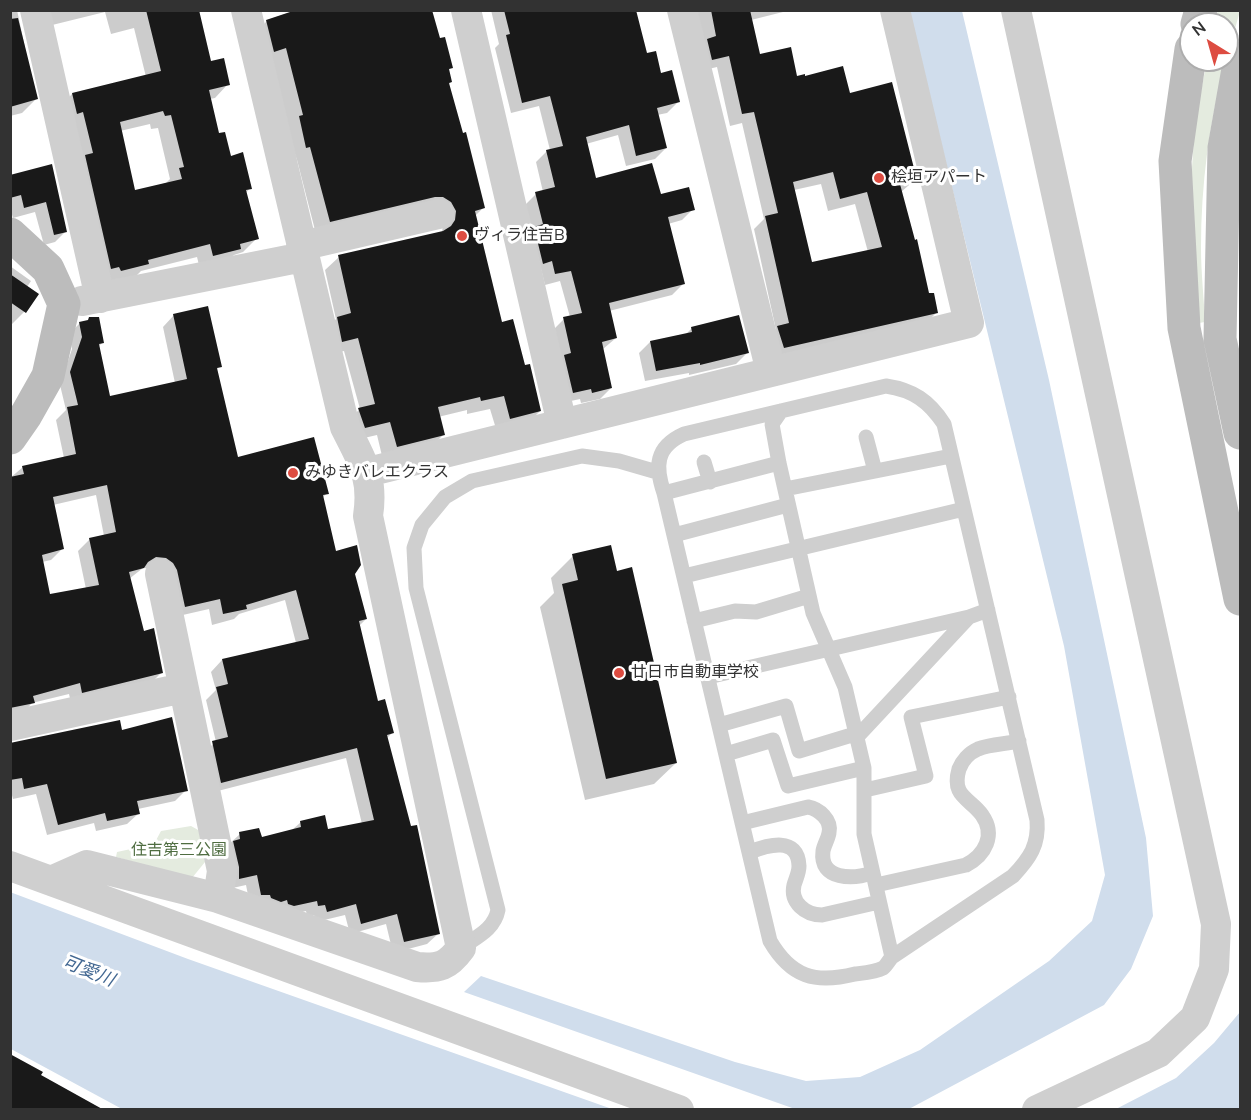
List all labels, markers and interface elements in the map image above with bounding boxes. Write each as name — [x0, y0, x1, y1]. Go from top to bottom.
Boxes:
north arrow — [1179, 12, 1239, 72]
text: N — [1188, 17, 1211, 42]
place label: 桧垣アパート — [891, 168, 987, 188]
marker: 桧垣アパート — [872, 171, 886, 185]
place label: ヴィラ住吉B — [474, 226, 565, 246]
marker: ヴィラ住吉B — [455, 229, 469, 243]
place label: みゆきバレエクラス — [305, 463, 449, 483]
marker: みゆきバレエクラス — [286, 466, 300, 480]
place label: 廿日市自動車学校 — [631, 663, 759, 683]
marker: 廿日市自動車学校 — [612, 666, 626, 680]
park label: 住吉第三公園 — [131, 841, 227, 861]
water label: 可愛川 — [59, 952, 117, 992]

